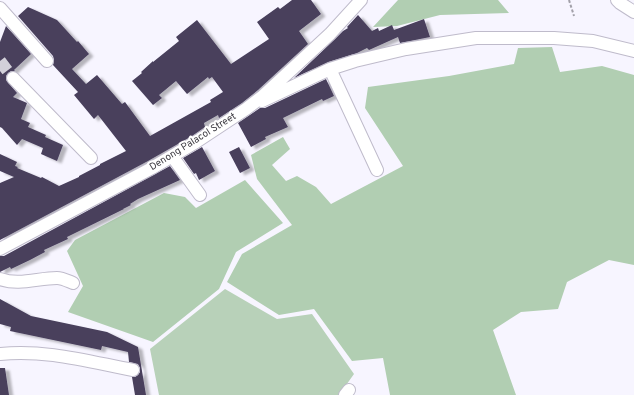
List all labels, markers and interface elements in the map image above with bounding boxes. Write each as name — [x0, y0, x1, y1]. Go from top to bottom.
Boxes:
street label: Denong Palacol Street — [147, 110, 239, 174]

